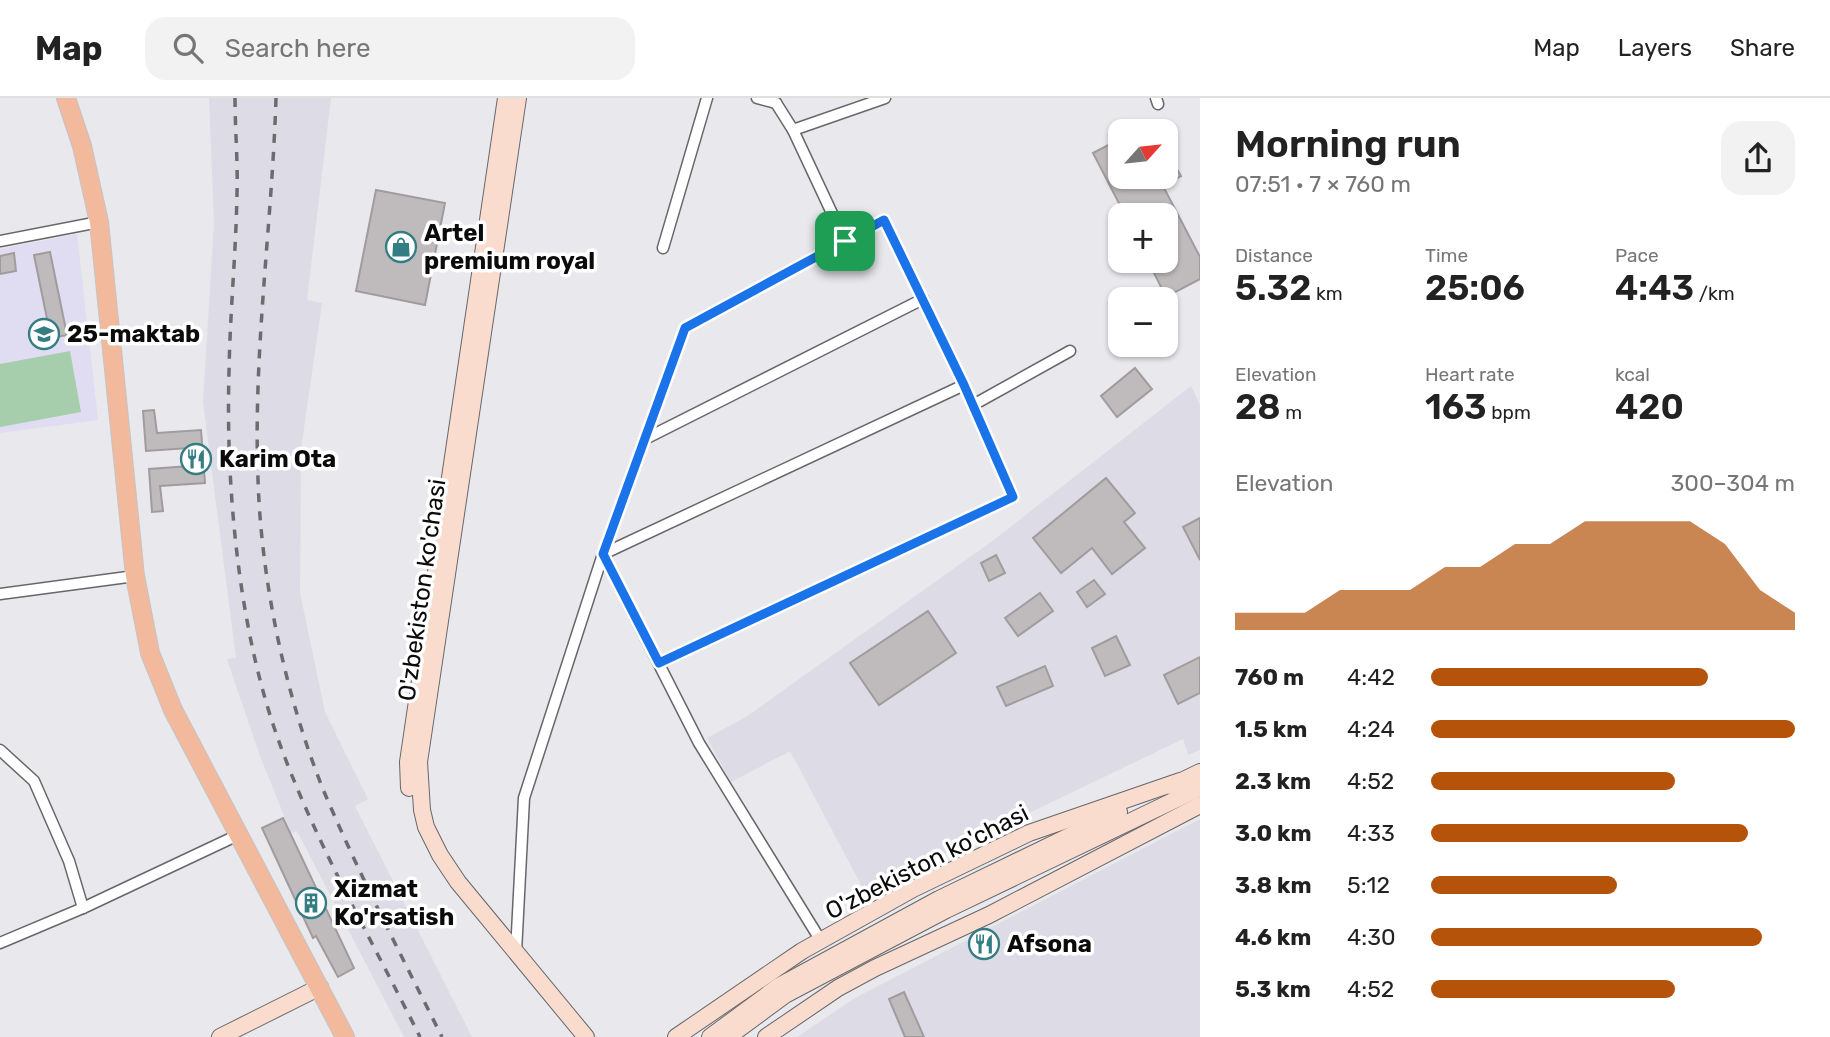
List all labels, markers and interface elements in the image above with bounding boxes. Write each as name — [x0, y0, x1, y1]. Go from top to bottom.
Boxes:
search box — [145, 17, 635, 80]
text: Map — [35, 29, 103, 68]
icon: search — [169, 29, 207, 67]
text: Search here — [225, 33, 370, 64]
text: Map — [1533, 34, 1580, 62]
text: Layers — [1618, 34, 1692, 62]
text: Share — [1730, 34, 1795, 62]
north arrow — [1108, 119, 1178, 189]
map controls — [1108, 119, 1178, 357]
text: Morning run — [1235, 121, 1461, 167]
button: share — [1721, 121, 1795, 195]
text: 07:51 · 7 × 760 m — [1235, 170, 1411, 198]
button: + — [1108, 203, 1178, 273]
pin — [815, 211, 875, 271]
place label: Artel premium royal — [424, 219, 595, 275]
icon: arrive — [826, 222, 864, 260]
shop icon: Artel premium royal — [384, 230, 418, 264]
text: Distance — [1235, 244, 1313, 267]
text: Time — [1425, 244, 1468, 267]
text: Pace — [1615, 244, 1659, 267]
text: 5.32 — [1235, 267, 1311, 309]
text: 25:06 — [1425, 267, 1525, 309]
text: 4:43 — [1615, 267, 1694, 309]
text: km — [1311, 282, 1343, 305]
text: /km — [1694, 282, 1735, 305]
button: − — [1108, 287, 1178, 357]
school or university icon: 25-maktab — [27, 317, 61, 351]
place label: 25-maktab — [67, 320, 200, 348]
text: Elevation — [1235, 363, 1316, 386]
text: Heart rate — [1425, 363, 1515, 386]
text: kcal — [1615, 363, 1650, 386]
text: 28 — [1235, 386, 1281, 428]
text: 163 — [1425, 386, 1487, 428]
text: 420 — [1615, 386, 1684, 428]
text: m — [1281, 401, 1302, 424]
text: bpm — [1487, 401, 1531, 424]
restaurant icon: Karim Ota — [179, 442, 213, 476]
place label: Karim Ota — [219, 445, 336, 473]
text: Elevation — [1235, 469, 1334, 497]
text: 300–304 m — [1670, 469, 1795, 497]
street label: O'zbekiston ko'chasi — [393, 477, 451, 703]
text: 760 m — [1235, 663, 1304, 691]
text: 4:42 — [1347, 663, 1395, 691]
text: 1.5 km — [1235, 715, 1307, 743]
text: 4:24 — [1347, 715, 1395, 743]
text: 2.3 km — [1235, 767, 1311, 795]
text: 4:52 — [1347, 767, 1394, 795]
street label: O'zbekiston ko'chasi — [821, 799, 1033, 925]
text: 3.0 km — [1235, 819, 1312, 847]
text: 4:33 — [1347, 819, 1395, 847]
text: 3.8 km — [1235, 871, 1312, 899]
text: 5:12 — [1347, 871, 1390, 899]
place label: Xizmat Ko'rsatish — [334, 875, 454, 931]
building icon: Xizmat Ko'rsatish — [294, 886, 328, 920]
text: 4.6 km — [1235, 923, 1311, 951]
text: 4:30 — [1347, 923, 1396, 951]
restaurant icon: Afsona — [967, 927, 1001, 961]
place label: Afsona — [1007, 930, 1092, 958]
text: 5.3 km — [1235, 975, 1311, 1003]
text: 4:52 — [1347, 975, 1394, 1003]

